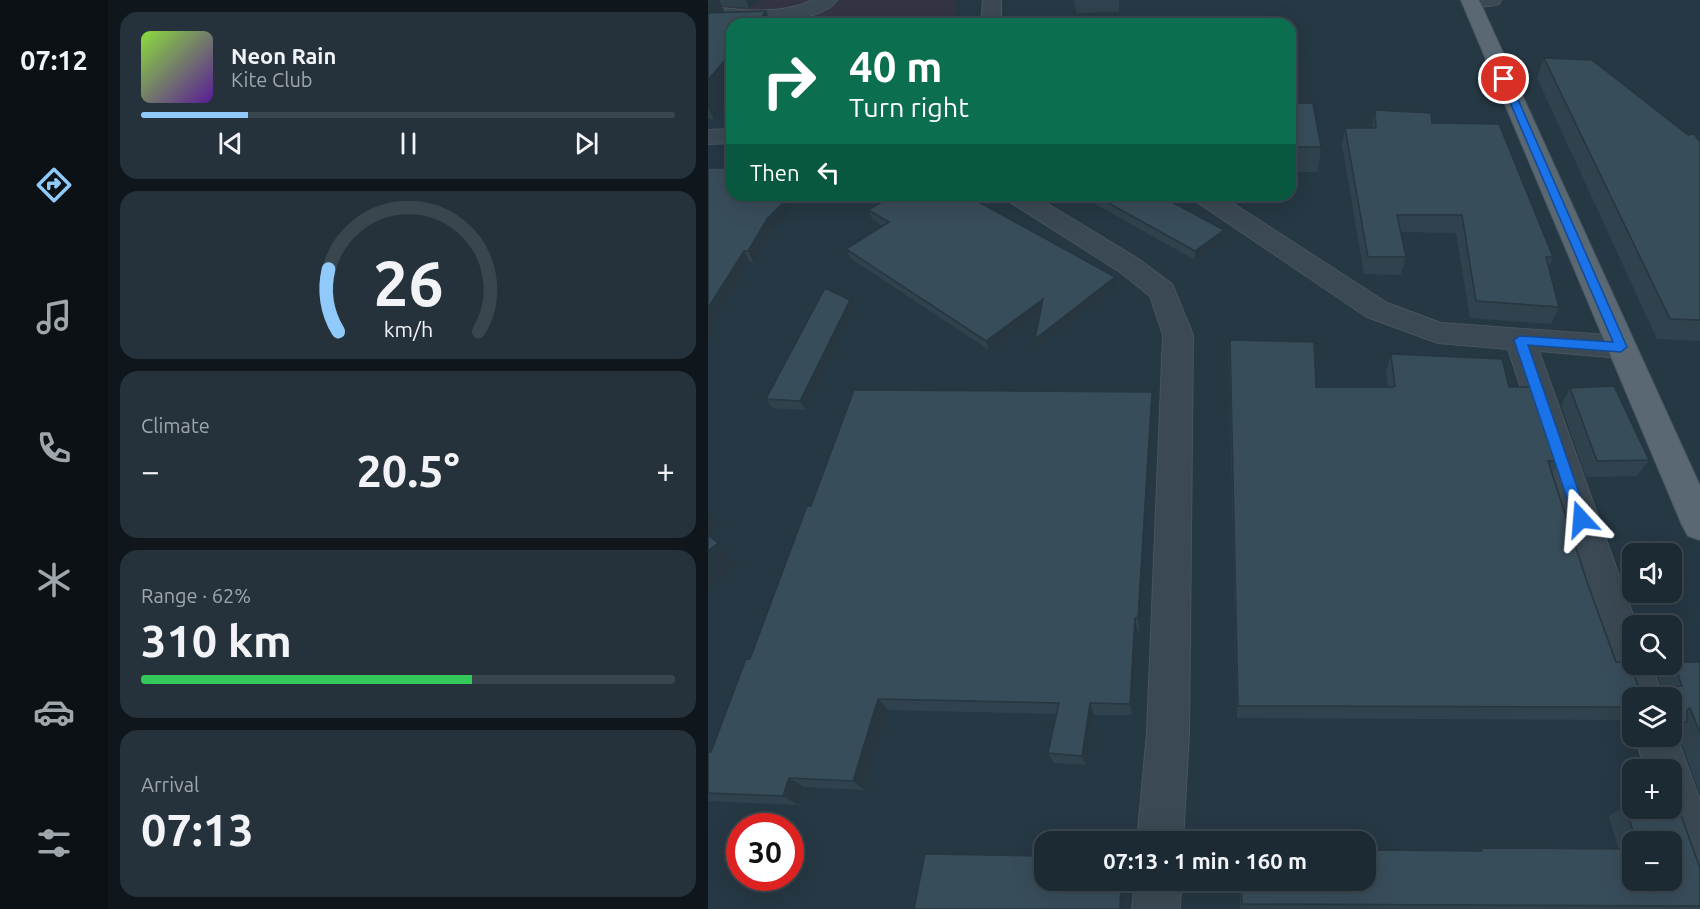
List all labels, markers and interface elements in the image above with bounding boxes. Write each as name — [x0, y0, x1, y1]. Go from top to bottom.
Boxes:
icon: right — [750, 42, 828, 120]
text: Neon Rain — [231, 43, 336, 68]
text: 40 m — [849, 43, 943, 90]
text: 07:12 — [20, 45, 88, 75]
pin — [1478, 53, 1529, 104]
icon: arrive — [1487, 62, 1520, 95]
text: Kite Club — [231, 68, 313, 91]
text: Turn right — [849, 92, 969, 122]
icon: previous — [214, 127, 247, 160]
icon: pause — [392, 127, 425, 160]
icon: next — [570, 127, 603, 160]
icon: left — [812, 156, 845, 189]
text: Then — [750, 160, 800, 185]
icon: directions — [33, 164, 75, 206]
text: 26 — [373, 248, 443, 318]
icon: music — [33, 296, 75, 338]
text: km/h — [383, 318, 433, 342]
text: Climate — [141, 414, 210, 437]
icon: phone — [33, 427, 75, 469]
text: 20.5° — [356, 445, 460, 496]
text: − — [141, 452, 160, 489]
text: + — [656, 452, 675, 489]
position arrow — [1549, 487, 1613, 551]
map controls — [1622, 543, 1682, 891]
button: sound — [1622, 543, 1682, 603]
icon: climate — [33, 559, 75, 601]
text: Range · 62% — [141, 584, 251, 607]
text: 310 km — [141, 615, 292, 666]
button: search — [1622, 615, 1682, 675]
button: layers — [1622, 687, 1682, 747]
icon: car — [33, 691, 75, 733]
button: + — [1622, 759, 1682, 819]
text: Arrival — [141, 773, 199, 796]
text: 07:13 — [141, 804, 254, 855]
speed limit sign: 30 — [726, 813, 804, 891]
icon: filters — [33, 822, 75, 864]
button: − — [1622, 831, 1682, 891]
text: 07:13 · 1 min · 160 m — [1103, 848, 1307, 873]

